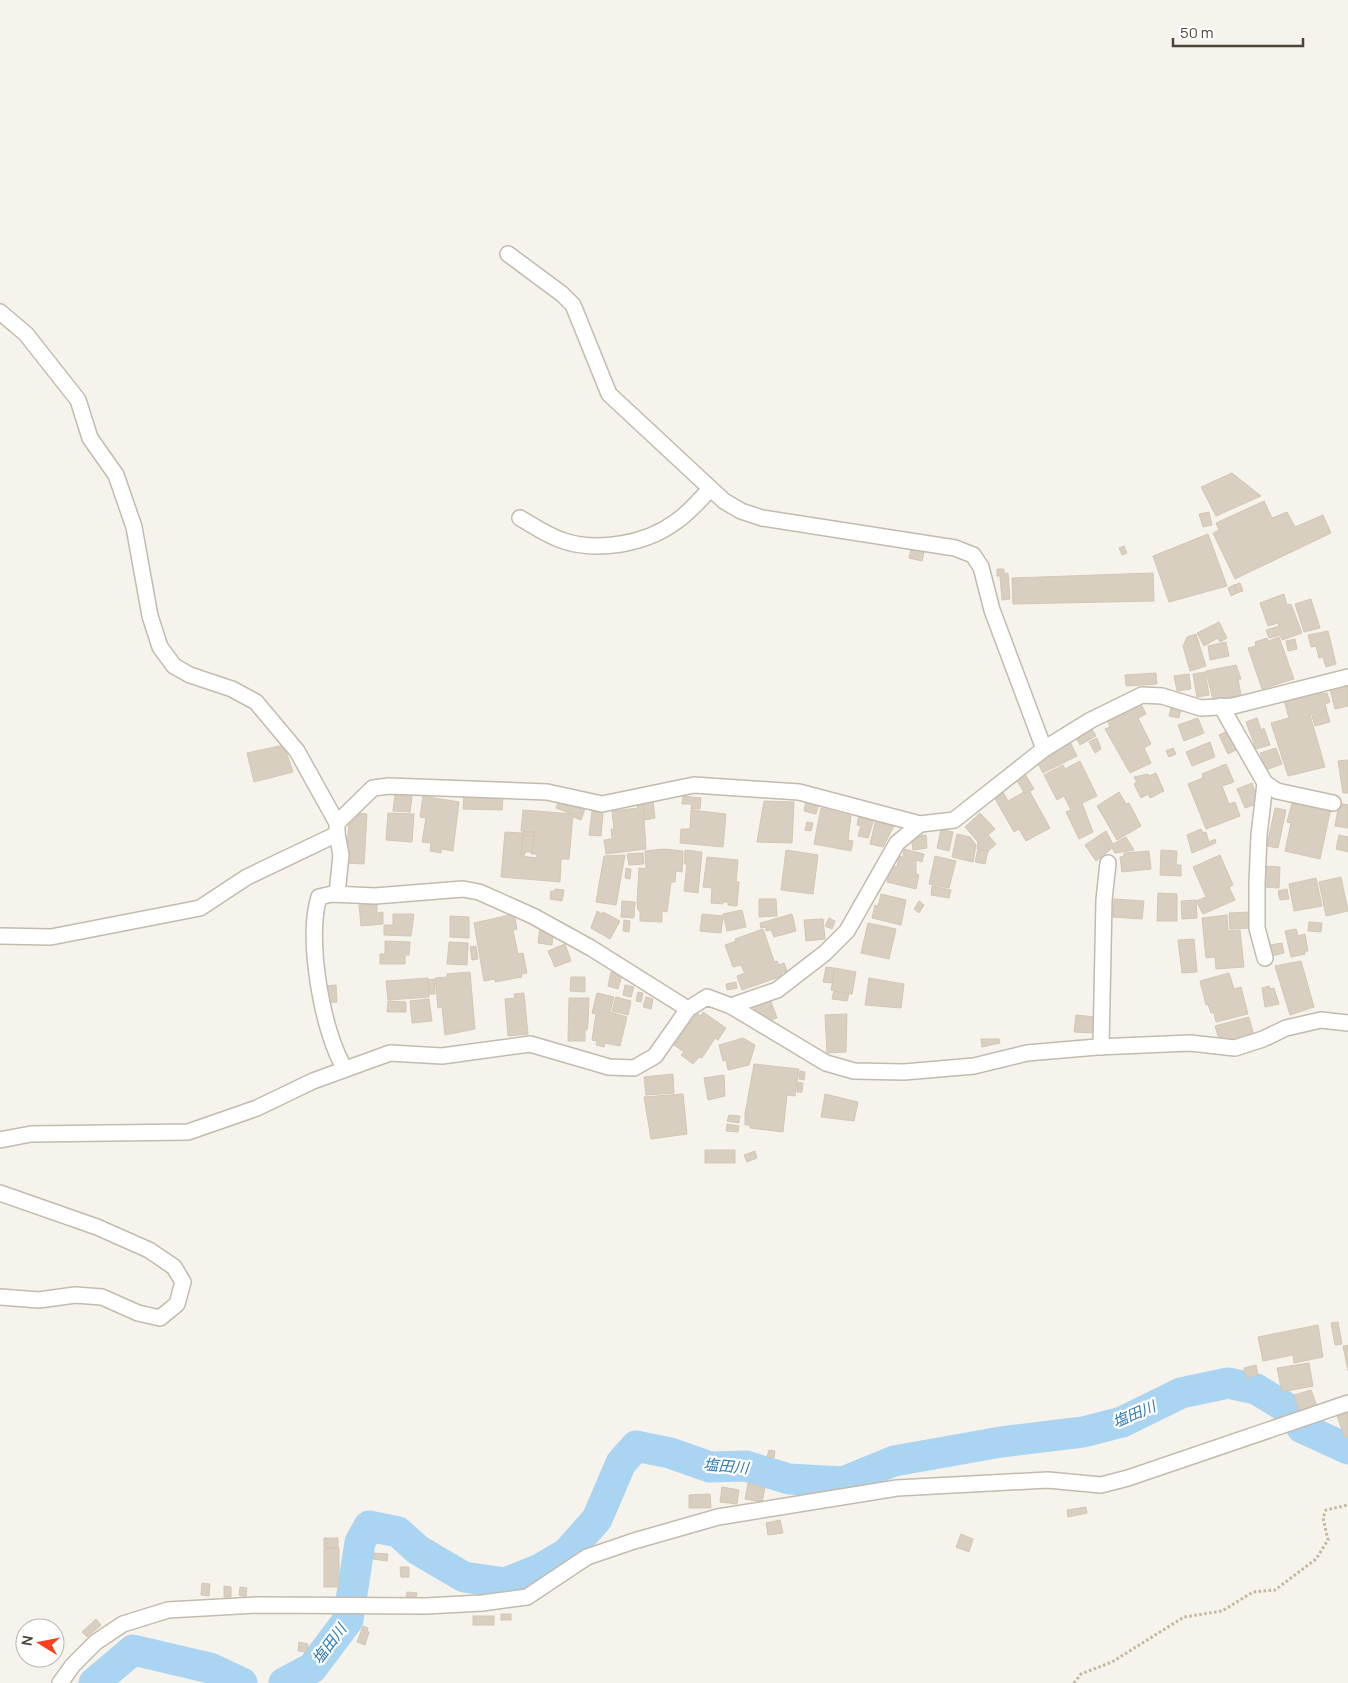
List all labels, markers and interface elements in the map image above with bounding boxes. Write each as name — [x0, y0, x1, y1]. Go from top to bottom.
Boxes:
scale bar — [1173, 15, 1303, 47]
text: 50 m — [1180, 22, 1214, 43]
water label: 塩田川 — [1109, 1395, 1161, 1432]
water label: 塩田川 — [703, 1454, 751, 1479]
north arrow — [15, 1618, 65, 1668]
water label: 塩田川 — [307, 1618, 352, 1668]
text: N — [16, 1634, 37, 1647]

